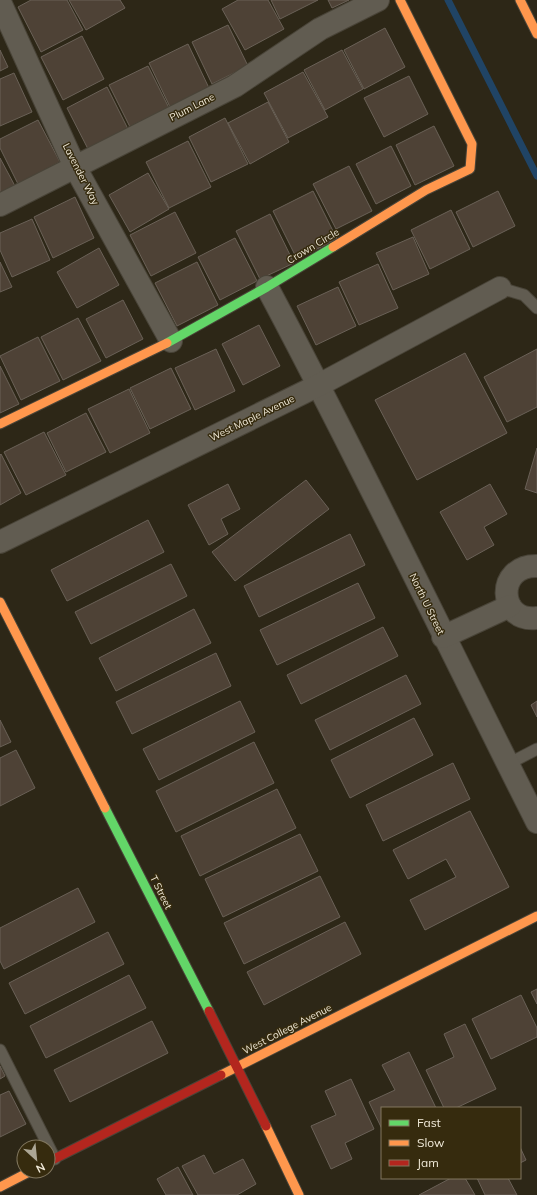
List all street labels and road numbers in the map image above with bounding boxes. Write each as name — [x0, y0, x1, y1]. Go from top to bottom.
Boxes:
street label: Plum Lane — [167, 90, 217, 124]
street label: Lavender Way — [60, 141, 102, 208]
street label: Crown Circle — [284, 225, 342, 267]
street label: West Maple Avenue — [207, 392, 297, 444]
street label: North U Street — [407, 571, 448, 637]
street label: T Street — [147, 873, 175, 912]
street label: West College Avenue — [240, 1001, 334, 1057]

